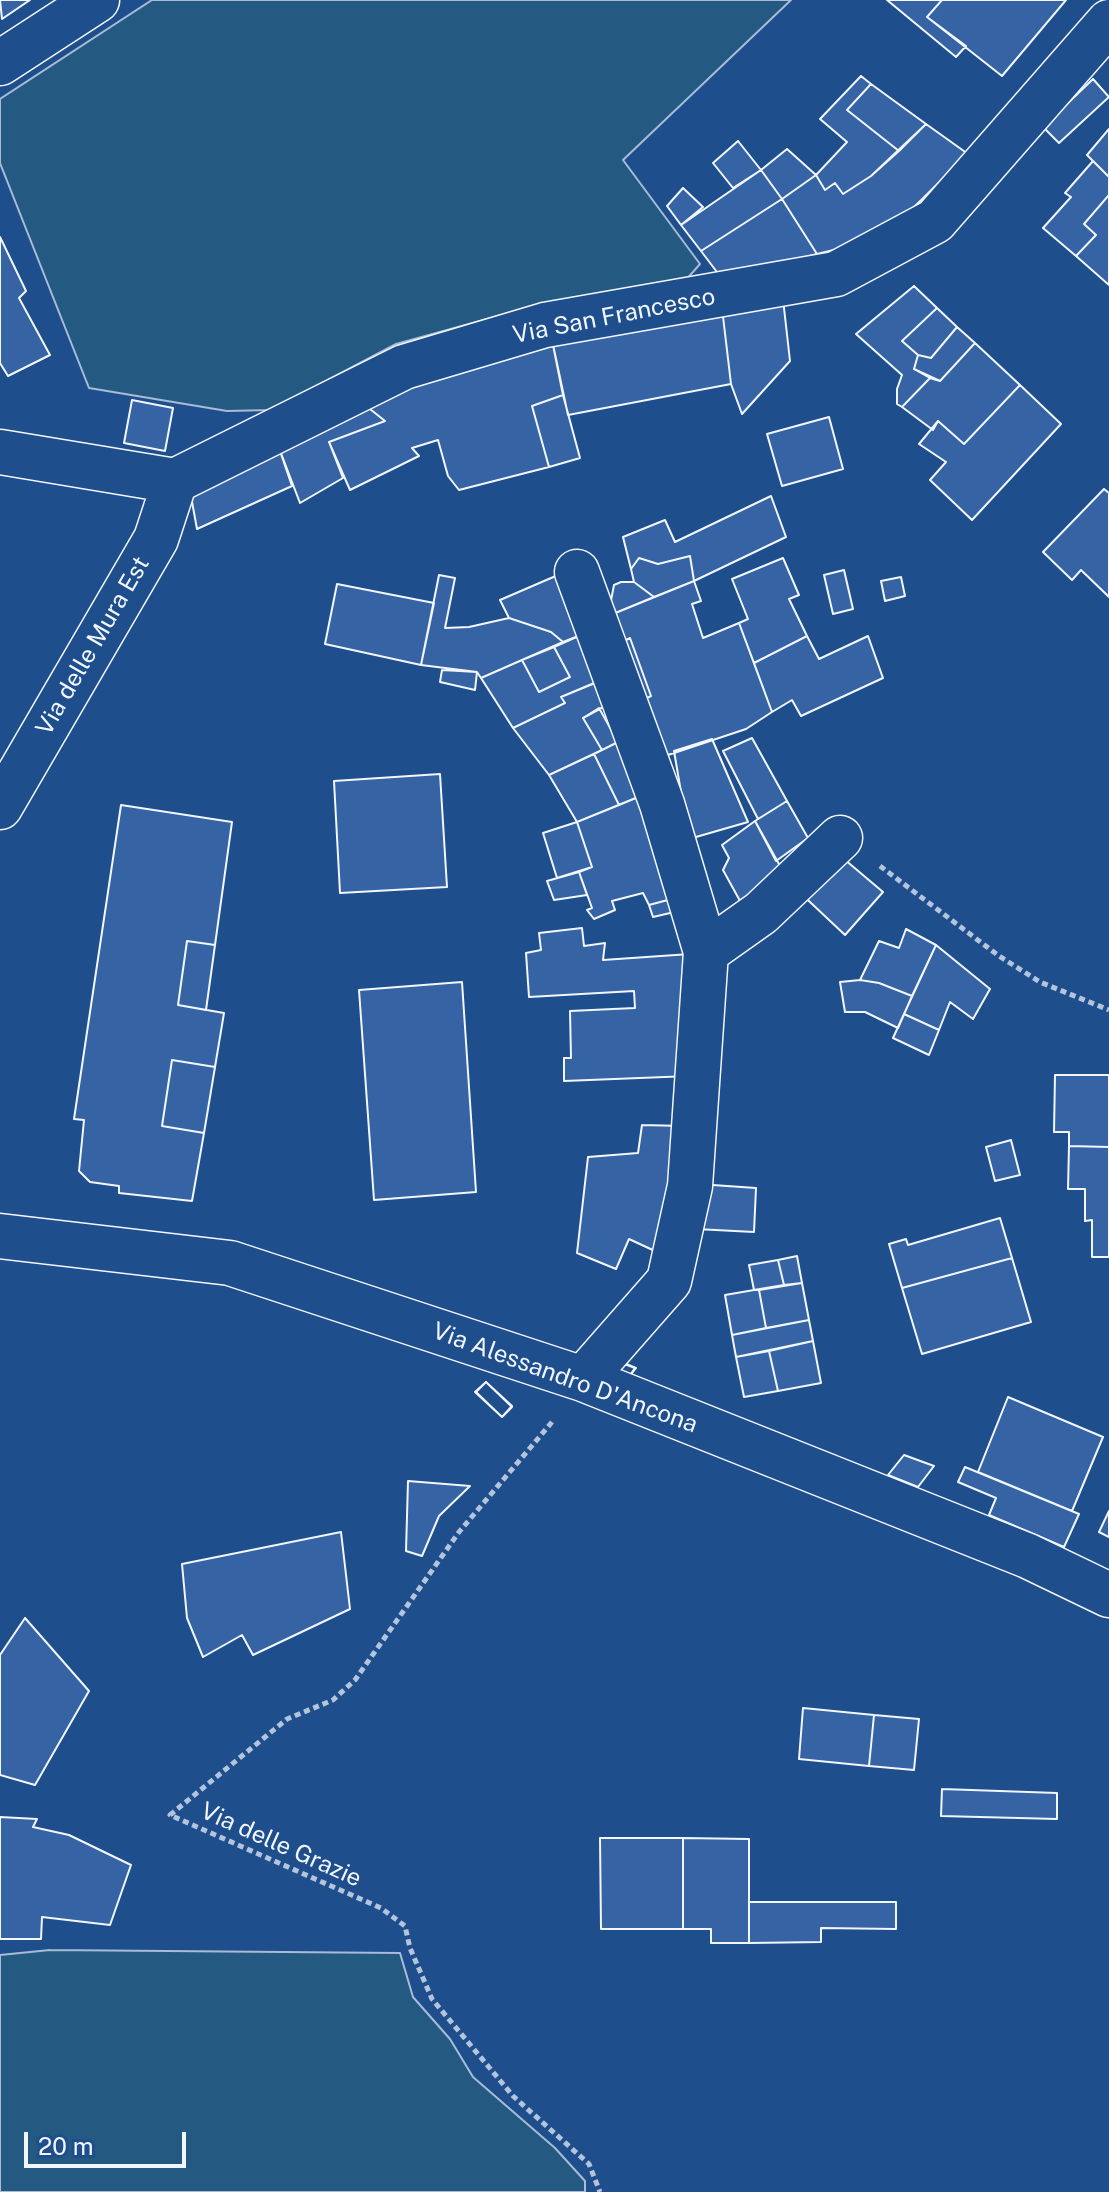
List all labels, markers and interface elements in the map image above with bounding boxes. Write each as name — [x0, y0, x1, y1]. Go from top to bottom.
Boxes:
street label: Via San Francesco — [510, 282, 718, 350]
street label: Via delle Mura Est — [30, 552, 156, 740]
street label: Via Alessandro D'Ancona — [429, 1317, 701, 1439]
street label: Via delle Grazie — [196, 1797, 366, 1893]
scale bar — [28, 2116, 190, 2166]
text: 20 m — [38, 2132, 94, 2160]

